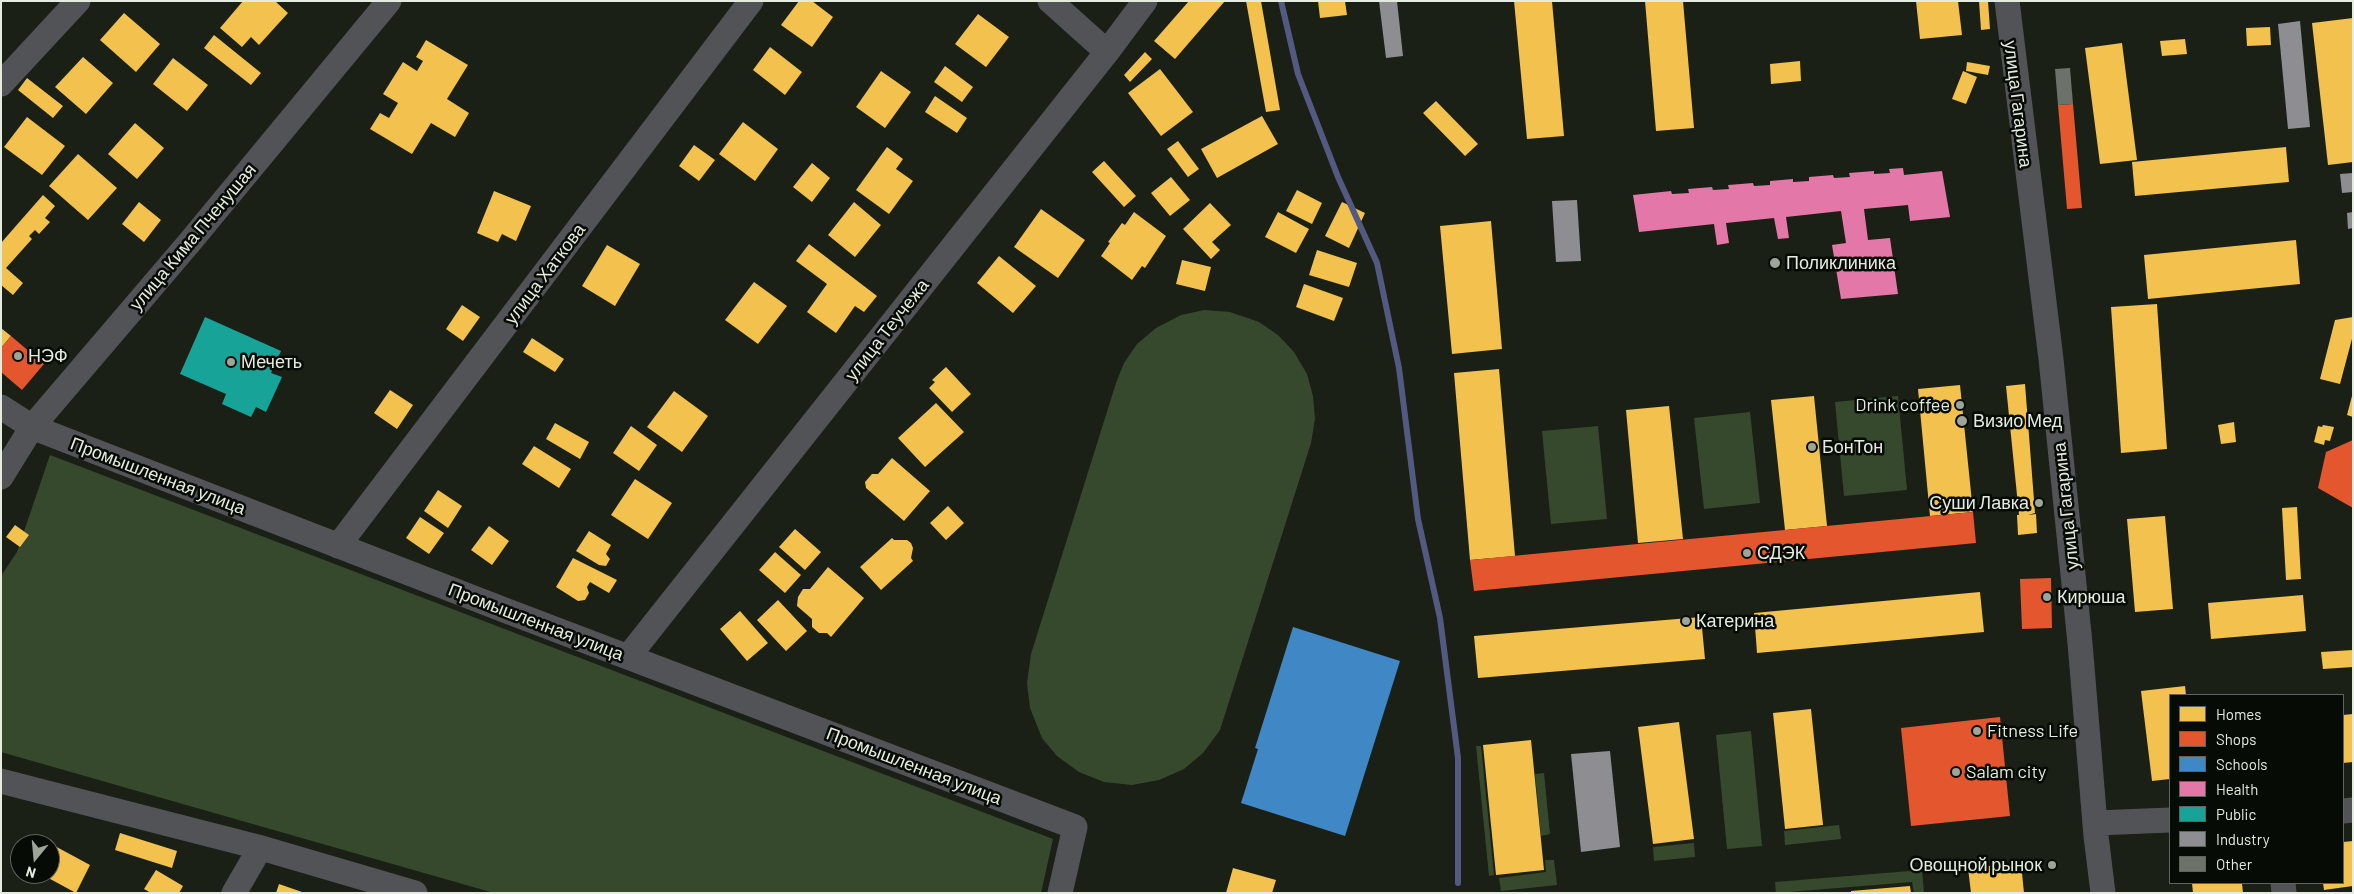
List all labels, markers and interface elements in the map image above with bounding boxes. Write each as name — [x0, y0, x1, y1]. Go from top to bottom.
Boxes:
street label: улица Гагарина — [1999, 39, 2037, 169]
street label: улица Кима Пченушая — [125, 159, 261, 315]
street label: улица Хаткова — [500, 219, 590, 329]
place label: Поликлиника — [1786, 252, 1896, 274]
marker: Поликлиника — [1768, 256, 1782, 270]
street label: улица Теучежа — [841, 275, 933, 385]
place label: НЭФ — [28, 345, 68, 367]
marker: НЭФ — [12, 350, 24, 362]
place label: Мечеть — [241, 351, 302, 373]
marker: Мечеть — [225, 356, 237, 368]
place label: Drink coffee — [1855, 394, 1950, 416]
marker: Drink coffee — [1954, 399, 1966, 411]
place label: Визио Мед — [1973, 410, 2062, 432]
marker: Визио Мед — [1955, 414, 1969, 428]
street label: Промышленная улица — [67, 433, 249, 519]
place label: БонТон — [1822, 436, 1883, 458]
marker: БонТон — [1806, 441, 1818, 453]
street label: улица Гагарина — [2049, 441, 2083, 571]
place label: Суши Лавка — [1929, 492, 2029, 514]
marker: Суши Лавка — [2033, 497, 2045, 509]
place label: СДЭК — [1757, 542, 1805, 564]
marker: СДЭК — [1741, 547, 1753, 559]
street label: Промышленная улица — [445, 579, 627, 665]
place label: Кирюша — [2057, 586, 2126, 608]
marker: Кирюша — [2041, 591, 2053, 603]
place label: Катерина — [1696, 610, 1774, 632]
marker: Катерина — [1680, 615, 1692, 627]
legend — [2169, 694, 2344, 884]
text: Homes — [2216, 705, 2261, 723]
place label: Fitness Life — [1987, 720, 2078, 742]
street label: Промышленная улица — [823, 723, 1005, 809]
marker: Fitness Life — [1971, 725, 1983, 737]
text: Shops — [2216, 730, 2256, 748]
text: Schools — [2216, 755, 2268, 773]
place label: Salam city — [1966, 761, 2046, 783]
marker: Salam city — [1950, 766, 1962, 778]
text: Health — [2216, 780, 2258, 798]
text: Public — [2216, 805, 2256, 823]
text: Industry — [2216, 830, 2270, 848]
north arrow — [10, 834, 60, 884]
place label: Овощной рынок — [1909, 854, 2042, 876]
text: Other — [2216, 855, 2252, 873]
marker: Овощной рынок — [2046, 859, 2058, 871]
text: N — [24, 863, 38, 882]

